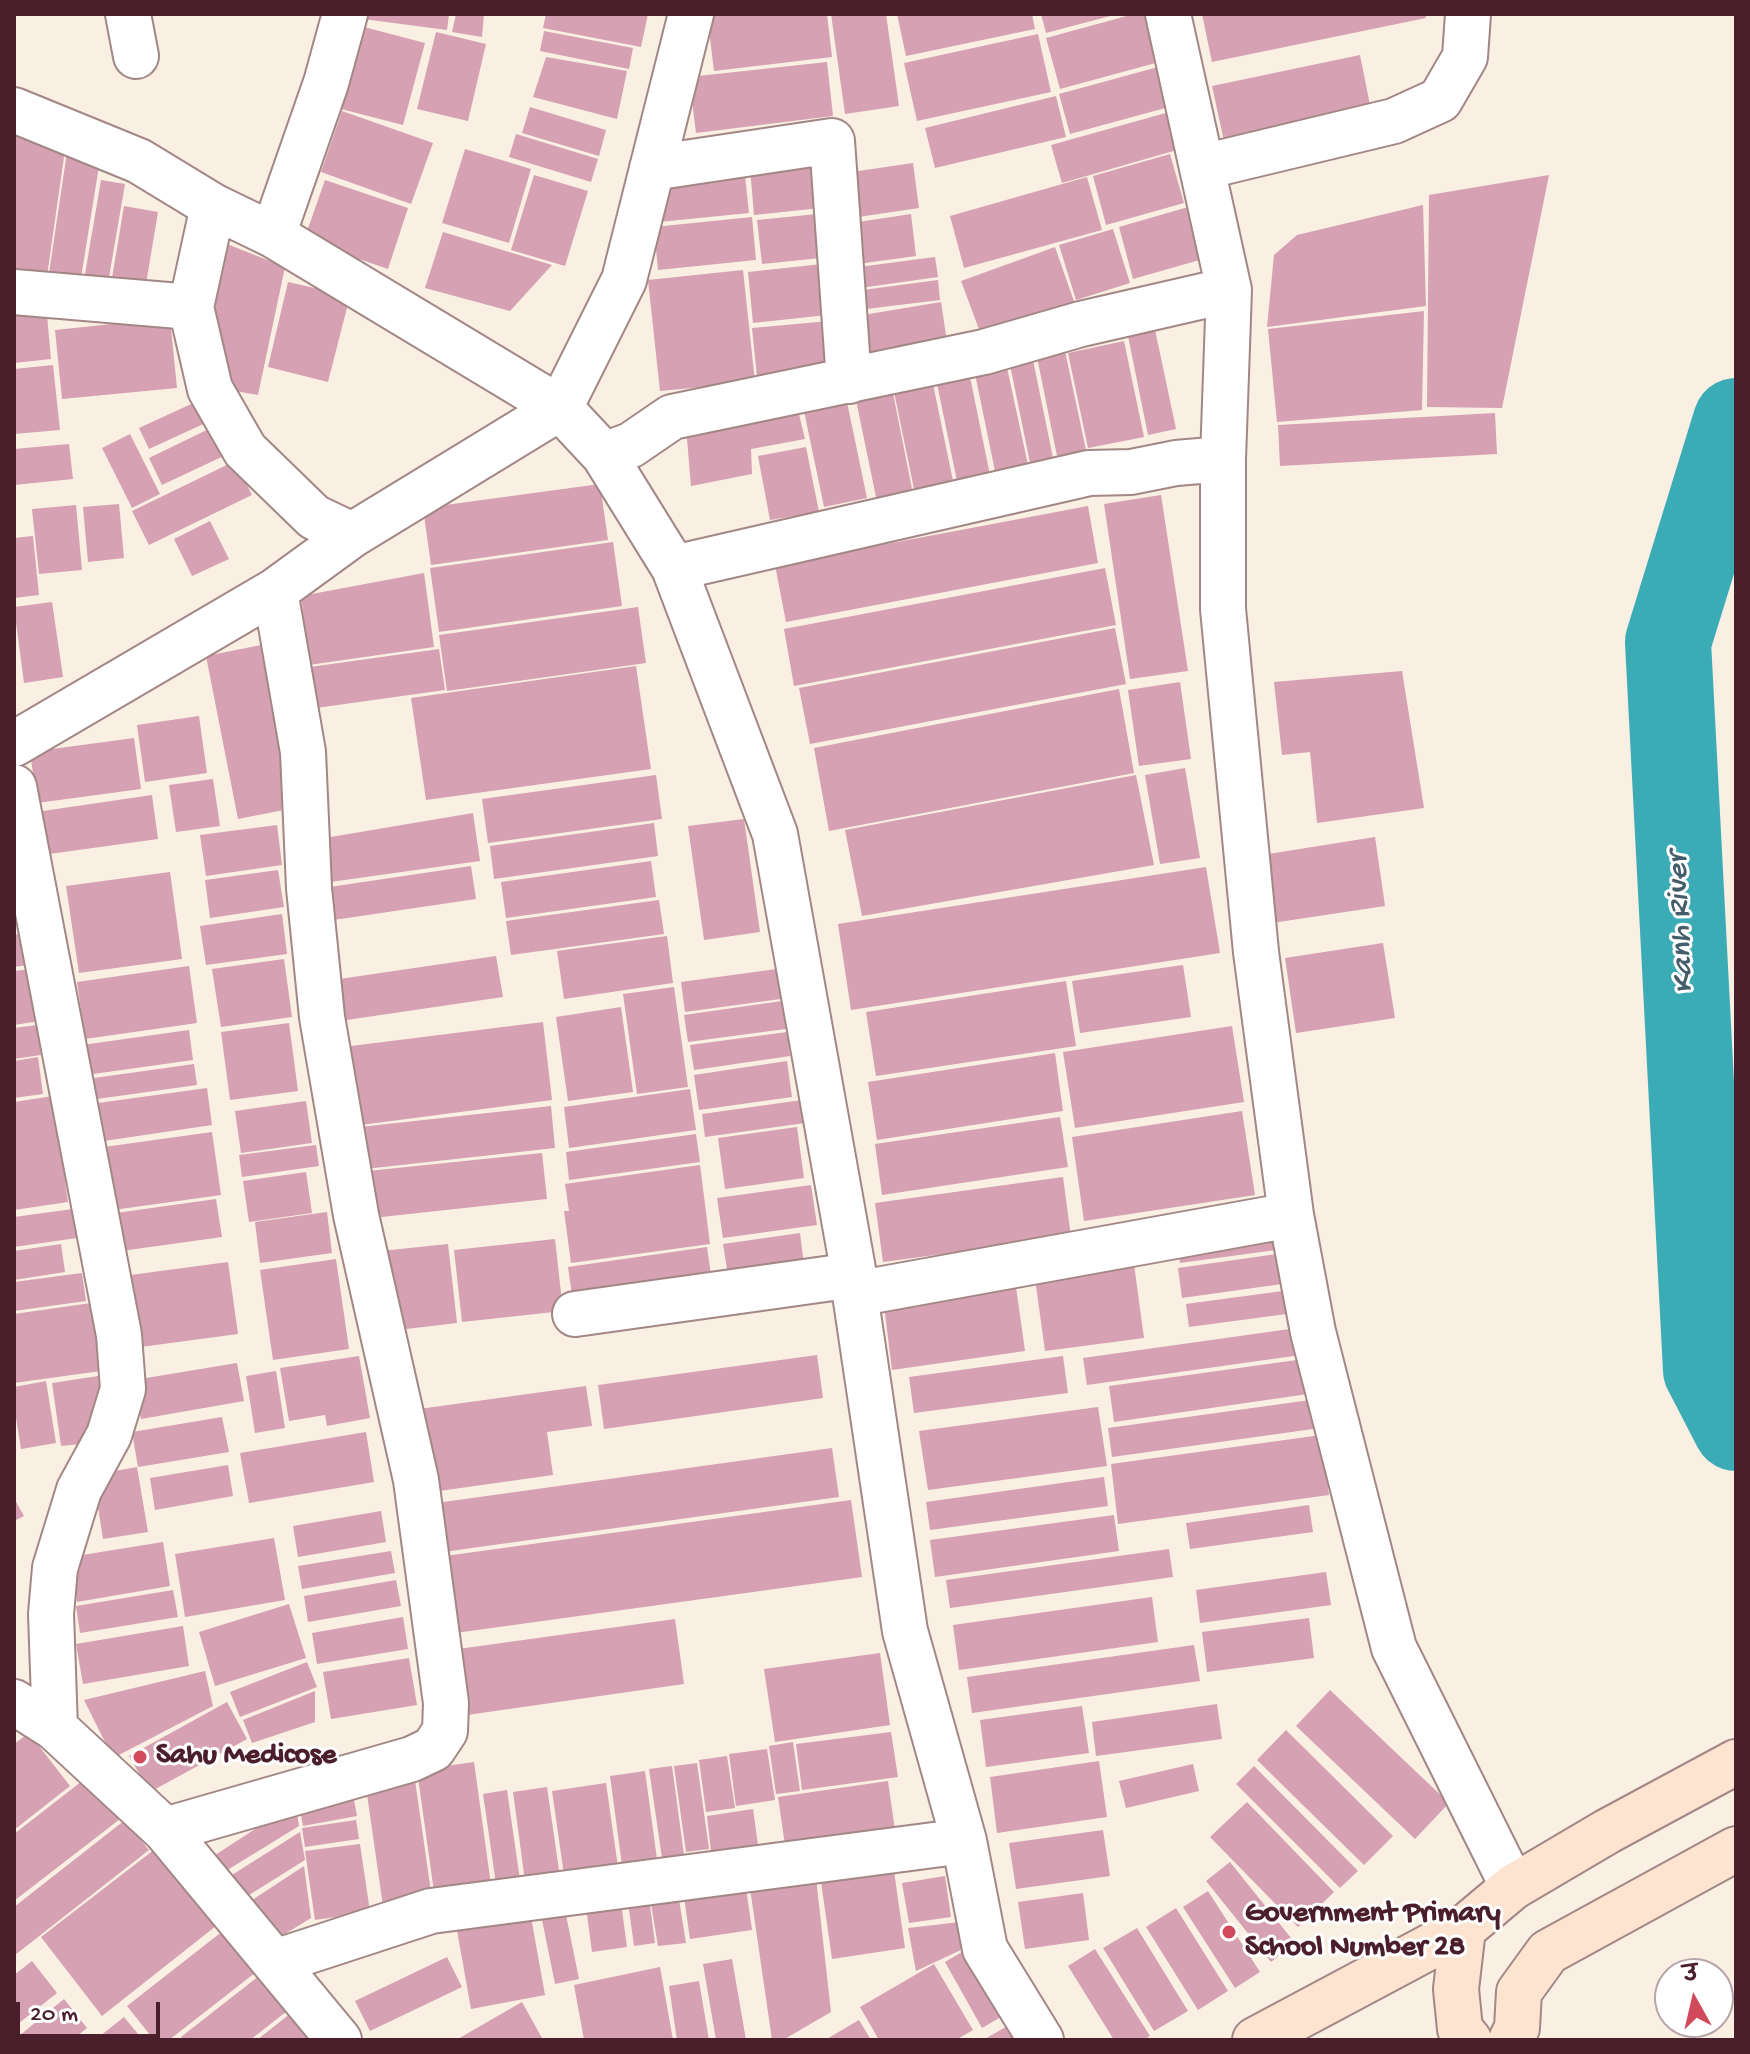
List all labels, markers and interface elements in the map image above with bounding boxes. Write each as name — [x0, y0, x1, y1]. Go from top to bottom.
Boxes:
water label: Kanh River — [1660, 852, 1706, 994]
place label: Sahu Medicose — [156, 1739, 337, 1775]
marker: Sahu Medicose — [131, 1748, 149, 1766]
place label: Government Primary School Number 28 — [1245, 1897, 1500, 1968]
marker: Government Primary School Number 28 — [1220, 1923, 1238, 1941]
north arrow — [1654, 1958, 1734, 2038]
text: उ — [1682, 1962, 1700, 1990]
scale bar — [20, 1986, 164, 2036]
text: 20 m — [30, 2001, 78, 2030]

